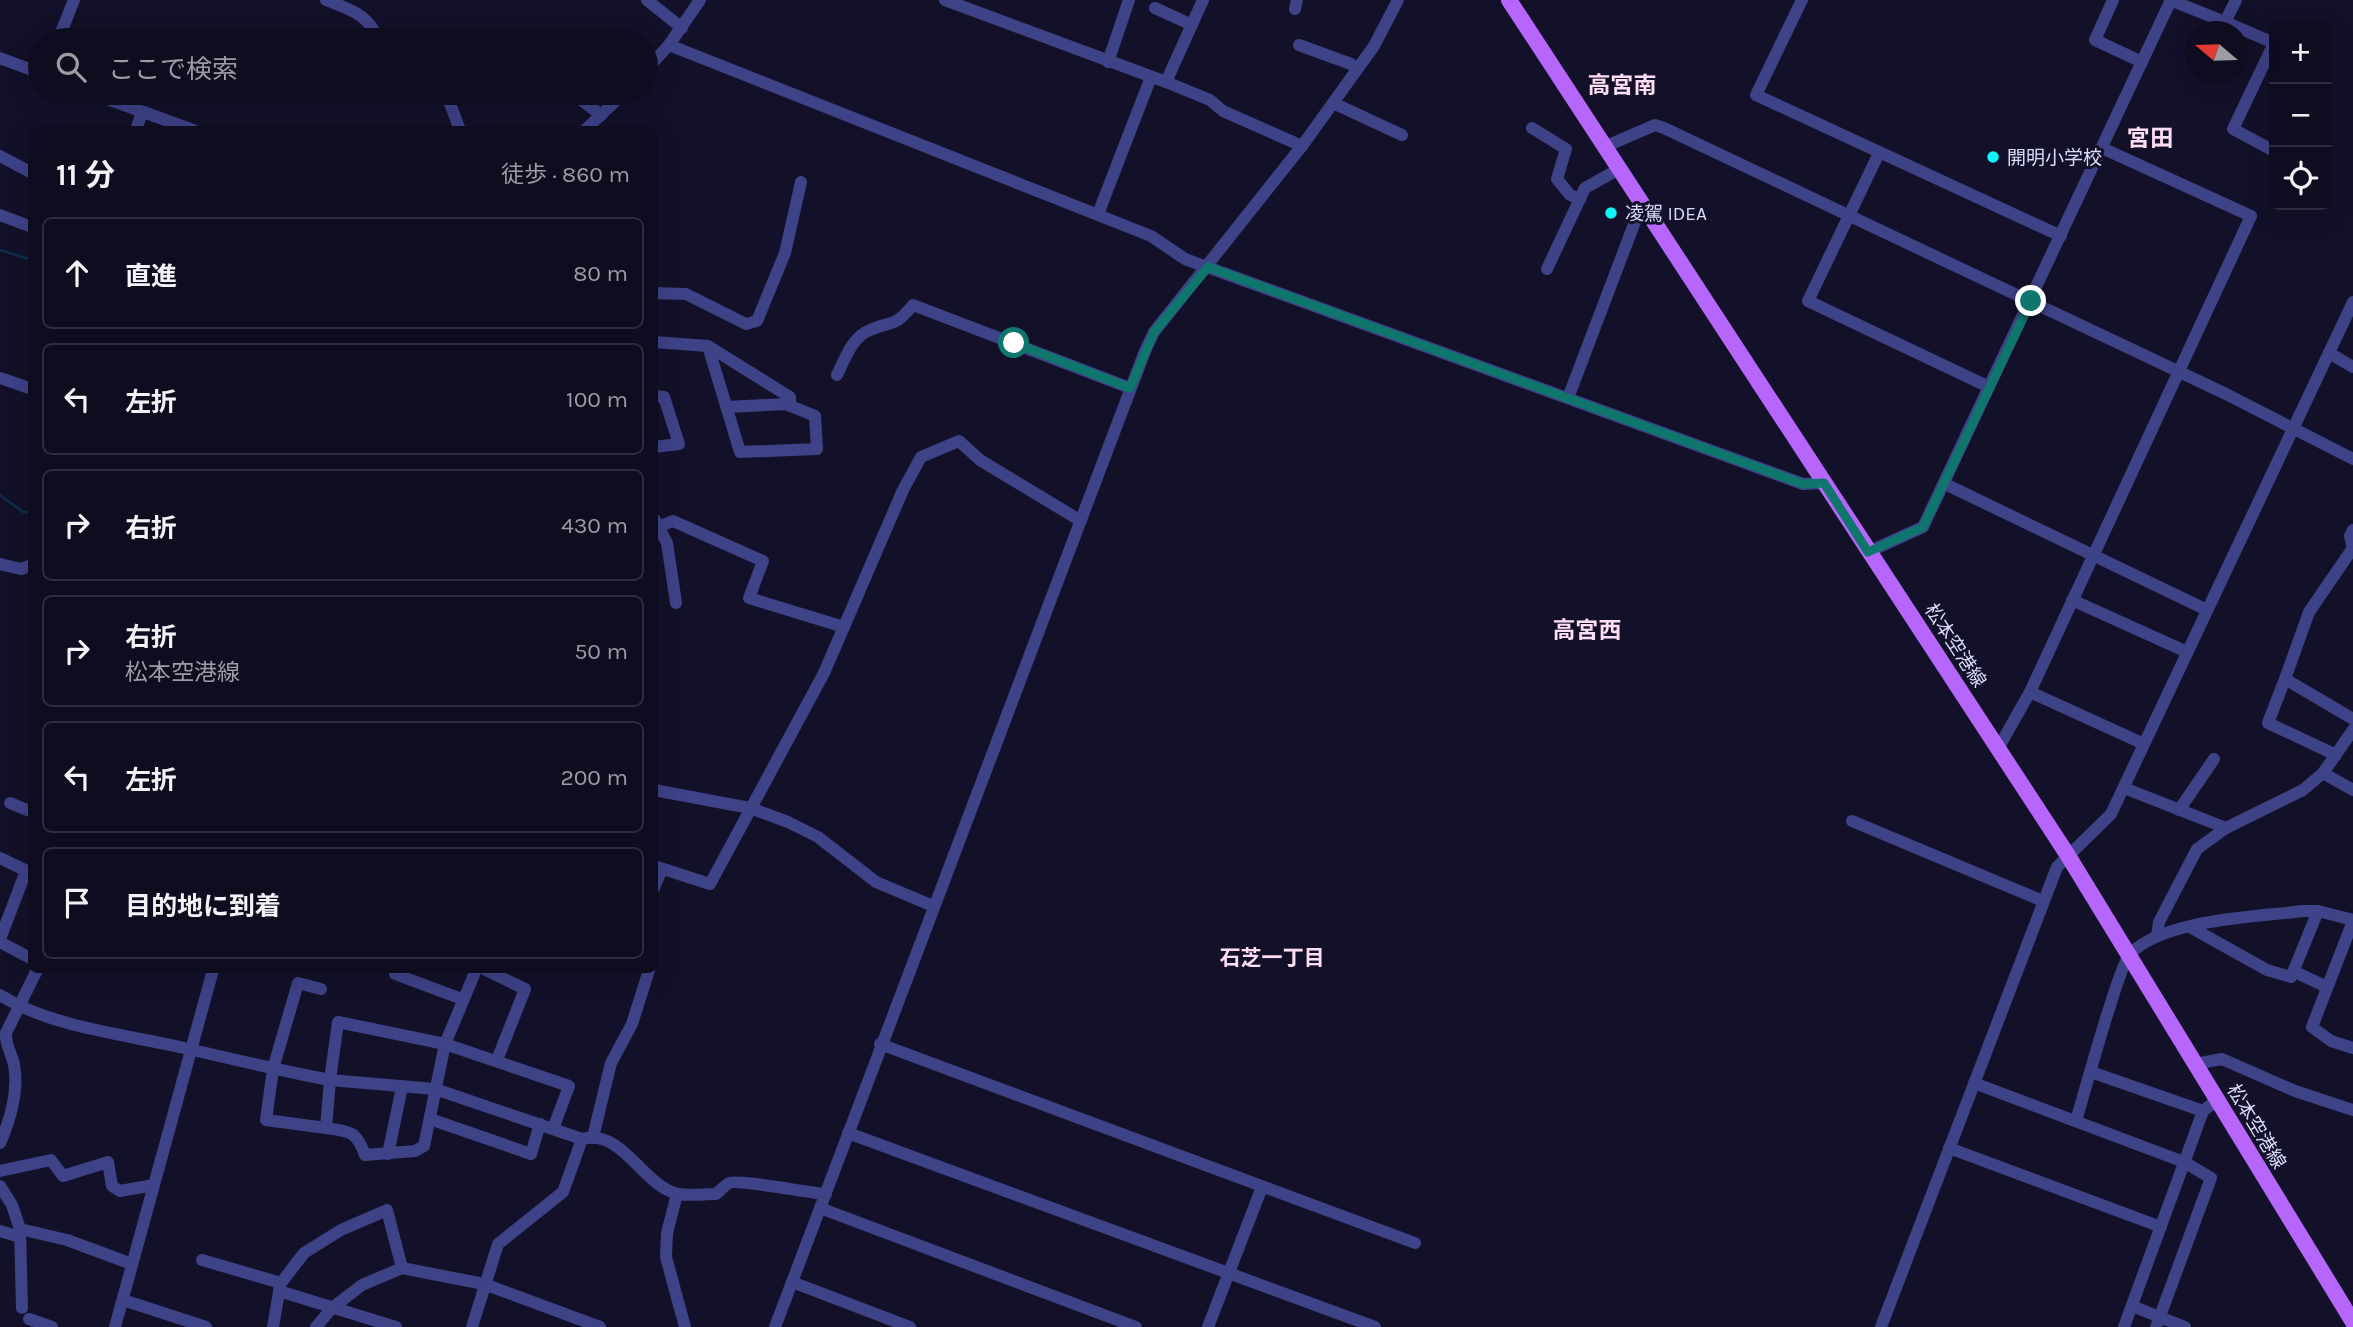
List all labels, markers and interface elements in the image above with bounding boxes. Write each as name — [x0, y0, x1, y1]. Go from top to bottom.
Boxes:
north arrow — [2185, 21, 2248, 84]
map controls — [2269, 21, 2332, 210]
button: + — [2269, 21, 2332, 84]
search box — [28, 28, 658, 105]
icon: search — [52, 48, 90, 86]
text: ここで検索 — [108, 54, 238, 85]
district label: 高宮南 — [1588, 72, 1657, 99]
button: − — [2269, 84, 2332, 147]
district label: 宮田 — [2127, 125, 2173, 152]
place label: 開明小学校 — [2007, 147, 2102, 169]
button: locate — [2269, 147, 2332, 210]
marker: 開明小学校 — [1985, 149, 2001, 165]
text: 11 分 — [56, 157, 115, 193]
text: 徒歩 · 860 m — [501, 161, 630, 188]
place label: 凌駕 IDEA — [1625, 203, 1707, 225]
marker: 凌駕 IDEA — [1603, 205, 1619, 221]
icon: ahead — [58, 254, 96, 292]
text: 80 m — [573, 260, 628, 287]
text: 直進 — [125, 261, 177, 292]
route end — [2015, 285, 2046, 316]
route start — [998, 327, 1029, 358]
icon: left — [58, 380, 96, 418]
text: 100 m — [566, 386, 628, 413]
text: 左折 — [125, 387, 177, 418]
icon: right — [58, 506, 96, 544]
text: 430 m — [561, 512, 628, 539]
text: 右折 — [125, 513, 177, 544]
street label: 松本空港線 — [1920, 600, 1990, 691]
district label: 高宮西 — [1553, 617, 1622, 644]
text: 右折 — [125, 622, 177, 653]
icon: right — [58, 632, 96, 670]
text: 50 m — [574, 638, 628, 665]
text: 松本空港線 — [125, 659, 240, 686]
icon: left — [58, 758, 96, 796]
text: 200 m — [560, 764, 628, 791]
text: 左折 — [125, 765, 177, 796]
icon: arrive — [58, 884, 96, 922]
text: 目的地に到着 — [125, 891, 281, 922]
district label: 石芝一丁目 — [1220, 946, 1325, 970]
street label: 松本空港線 — [2222, 1080, 2290, 1173]

